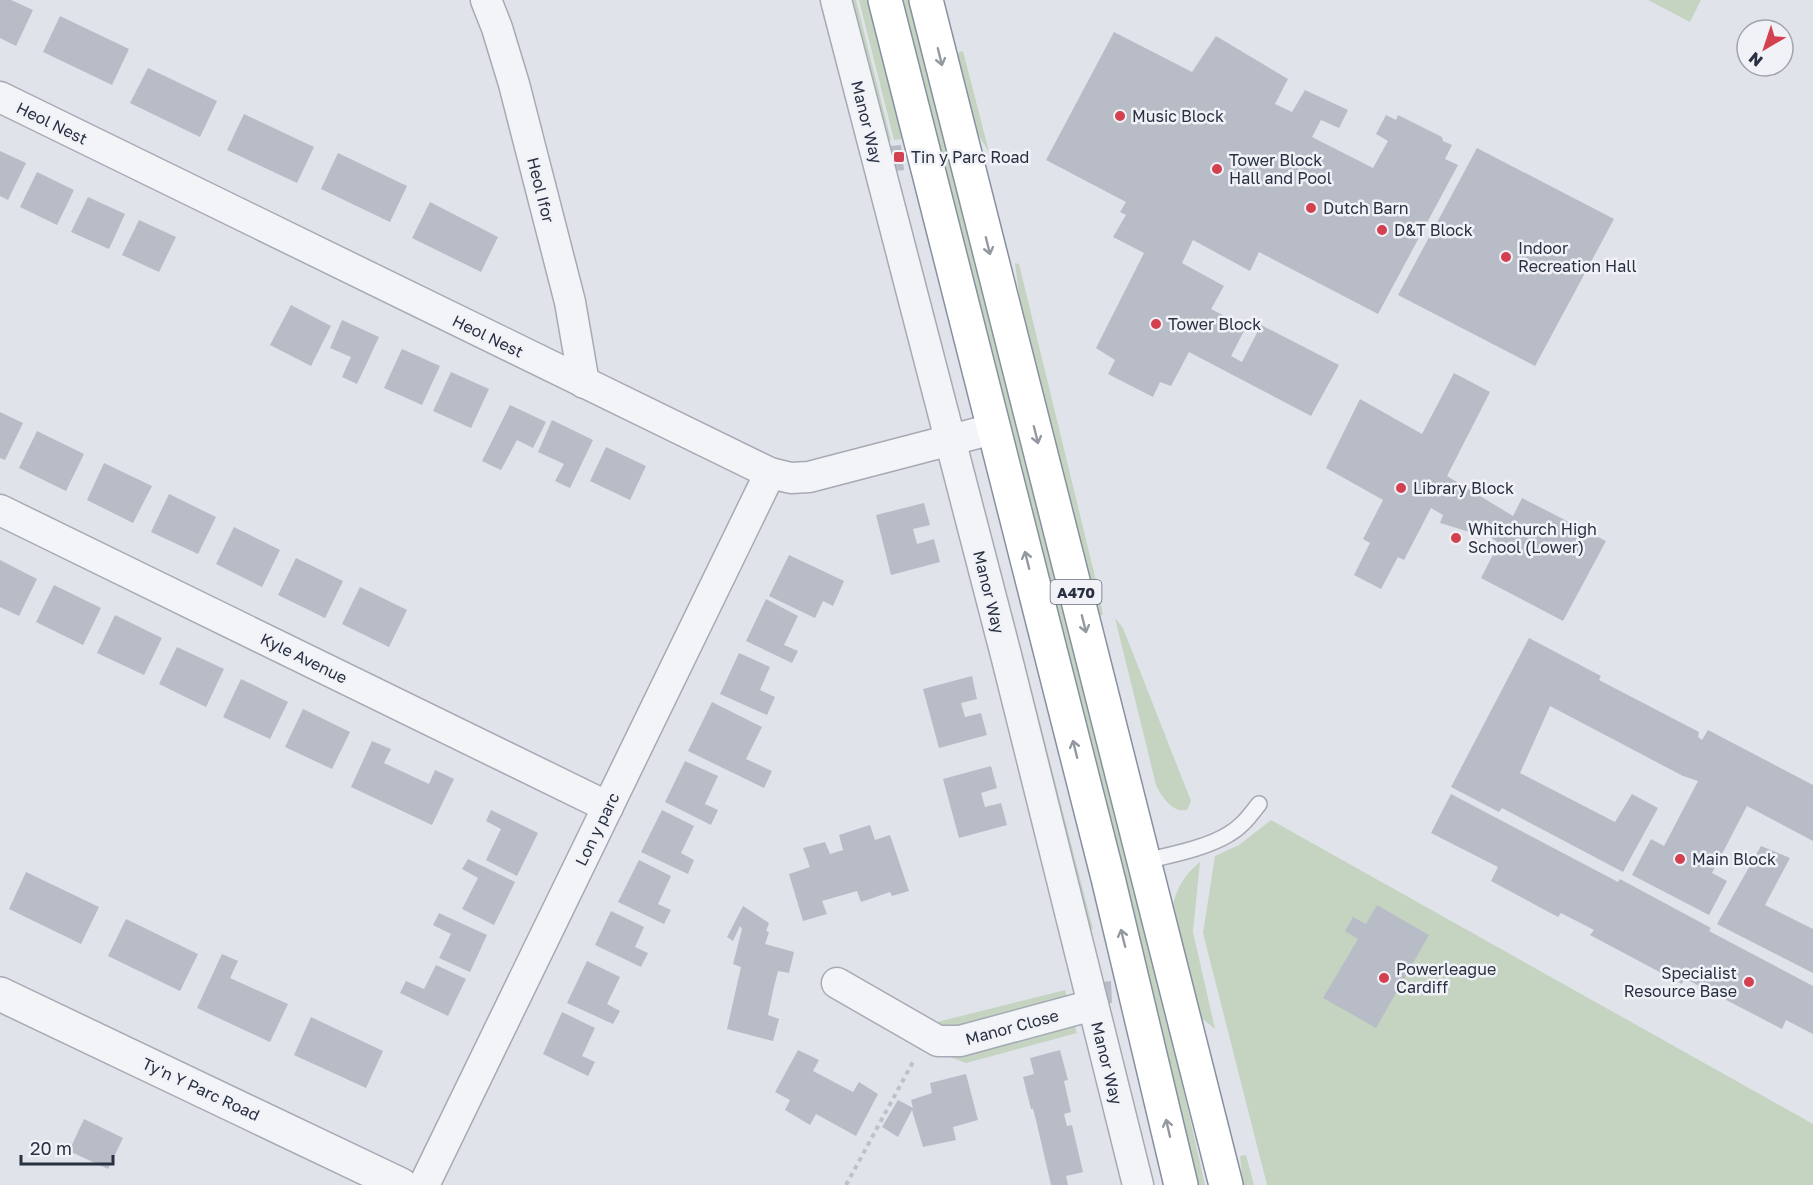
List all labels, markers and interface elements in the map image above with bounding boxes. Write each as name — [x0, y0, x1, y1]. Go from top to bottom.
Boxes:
north arrow — [1735, 18, 1795, 78]
one-way arrow — [935, 47, 946, 66]
text: N — [1745, 48, 1767, 71]
street label: Manor Way — [847, 78, 887, 166]
street label: Heol Nest — [13, 97, 91, 149]
place label: Music Block — [1132, 106, 1224, 126]
marker: Music Block — [1113, 109, 1127, 123]
place label: Tin y Parc Road — [911, 147, 1029, 167]
marker: Tin y Parc Road — [892, 150, 906, 164]
place label: Tower Block Hall and Pool — [1229, 150, 1332, 188]
street label: Heol Ifor — [523, 155, 559, 225]
marker: Tower Block Hall and Pool — [1210, 162, 1224, 176]
place label: Dutch Barn — [1323, 198, 1409, 218]
marker: Dutch Barn — [1304, 201, 1318, 215]
place label: D&T Block — [1394, 220, 1473, 240]
marker: D&T Block — [1375, 223, 1389, 237]
one-way arrow — [982, 236, 994, 255]
place label: Indoor Recreation Hall — [1518, 238, 1637, 276]
marker: Indoor Recreation Hall — [1499, 250, 1513, 264]
street label: Heol Nest — [449, 310, 527, 362]
place label: Tower Block — [1168, 314, 1261, 334]
marker: Tower Block — [1149, 317, 1163, 331]
one-way arrow — [1030, 425, 1042, 444]
place label: Library Block — [1413, 478, 1514, 498]
marker: Library Block — [1394, 481, 1408, 495]
place label: Whitchurch High School (Lower) — [1468, 519, 1597, 557]
marker: Whitchurch High School (Lower) — [1449, 531, 1463, 545]
street label: Manor Way — [969, 548, 1009, 636]
one-way arrow — [1021, 551, 1032, 570]
road number: A470 — [1050, 580, 1102, 604]
one-way arrow — [1079, 614, 1090, 633]
street label: Kyle Avenue — [257, 628, 351, 688]
one-way arrow — [1069, 740, 1081, 759]
street label: Lon y parc — [571, 789, 623, 869]
place label: Main Block — [1692, 849, 1776, 869]
marker: Main Block — [1673, 852, 1687, 866]
one-way arrow — [1116, 929, 1128, 948]
place label: Powerleague Cardiff — [1396, 959, 1496, 997]
place label: Specialist Resource Base — [1624, 963, 1737, 1001]
marker: Powerleague Cardiff — [1377, 971, 1391, 985]
marker: Specialist Resource Base — [1742, 975, 1756, 989]
street label: Manor Close — [963, 1005, 1061, 1049]
street label: Manor Way — [1087, 1019, 1127, 1107]
street label: Ty'n Y Parc Road — [139, 1053, 263, 1125]
one-way arrow — [1162, 1119, 1173, 1138]
scale bar — [21, 1128, 112, 1166]
text: 20 m — [30, 1137, 72, 1159]

